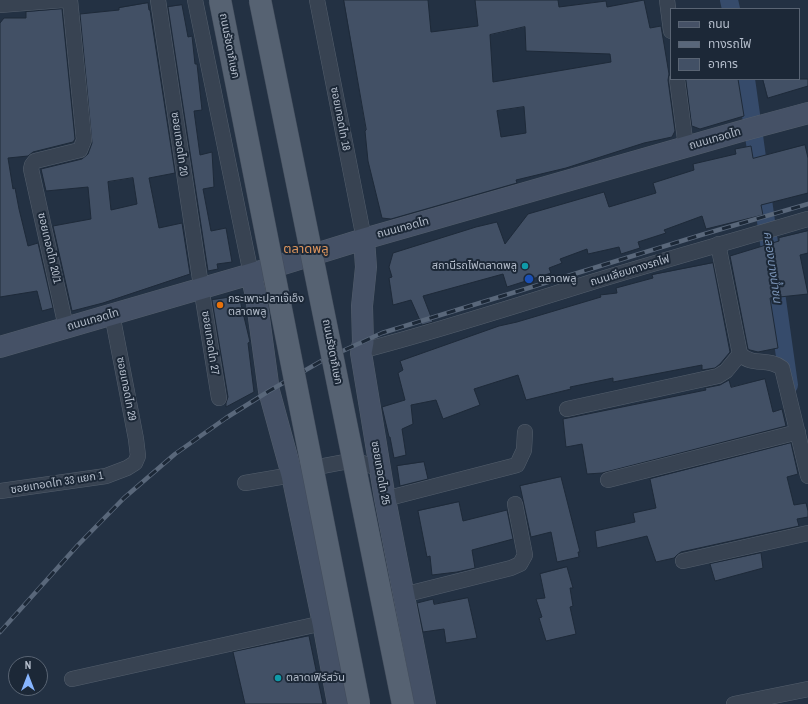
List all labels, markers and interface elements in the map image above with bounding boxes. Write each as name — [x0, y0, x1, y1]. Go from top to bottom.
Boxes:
legend — [670, 8, 800, 80]
street label: ถนนรัชดาภิเษก — [216, 12, 242, 80]
text: ถนน — [708, 16, 730, 32]
text: ทางรถไฟ — [708, 36, 751, 52]
text: อาคาร — [708, 56, 738, 72]
street label: ซอยเทอดไท 18 — [327, 86, 353, 152]
street label: ซอยเทอดไท 20 — [168, 111, 190, 177]
street label: ถนนเทอดไท — [688, 125, 742, 153]
street label: ซอยเทอดไท 20/1 — [34, 211, 64, 285]
street label: ถนนเทอดไท — [376, 215, 430, 241]
water label: คลองบางน้ำชน — [760, 230, 784, 304]
district label: ตลาดพลู — [283, 242, 329, 258]
street label: ถนนเลียบทางรถไฟ — [589, 253, 671, 289]
place label: สถานีรถไฟตลาดพลู — [432, 259, 517, 273]
marker: สถานีรถไฟตลาดพลู — [520, 261, 530, 271]
place label: ตลาดพลู — [538, 272, 576, 286]
marker: ตลาดพลู — [523, 273, 535, 285]
place label: กระเพาะปลาเจ๊เอ็ง ตลาดพลู — [228, 292, 304, 318]
marker: กระเพาะปลาเจ๊เอ็ง ตลาดพลู — [215, 300, 225, 310]
street label: ถนนเทอดไท — [66, 306, 120, 334]
street label: ซอยเทอดไท 27 — [198, 310, 222, 376]
street label: ถนนรัชดาภิเษก — [319, 318, 345, 386]
street label: ซอยเทอดไท 29 — [113, 356, 139, 422]
street label: ซอยเทอดไท 25 — [368, 440, 392, 506]
street label: ซอยเทอดไท 33 แยก 1 — [10, 469, 104, 497]
north arrow — [8, 656, 48, 696]
text: N — [25, 658, 31, 672]
place label: ตลาดเฟิร์สวัน — [286, 671, 345, 685]
marker: ตลาดเฟิร์สวัน — [273, 673, 283, 683]

